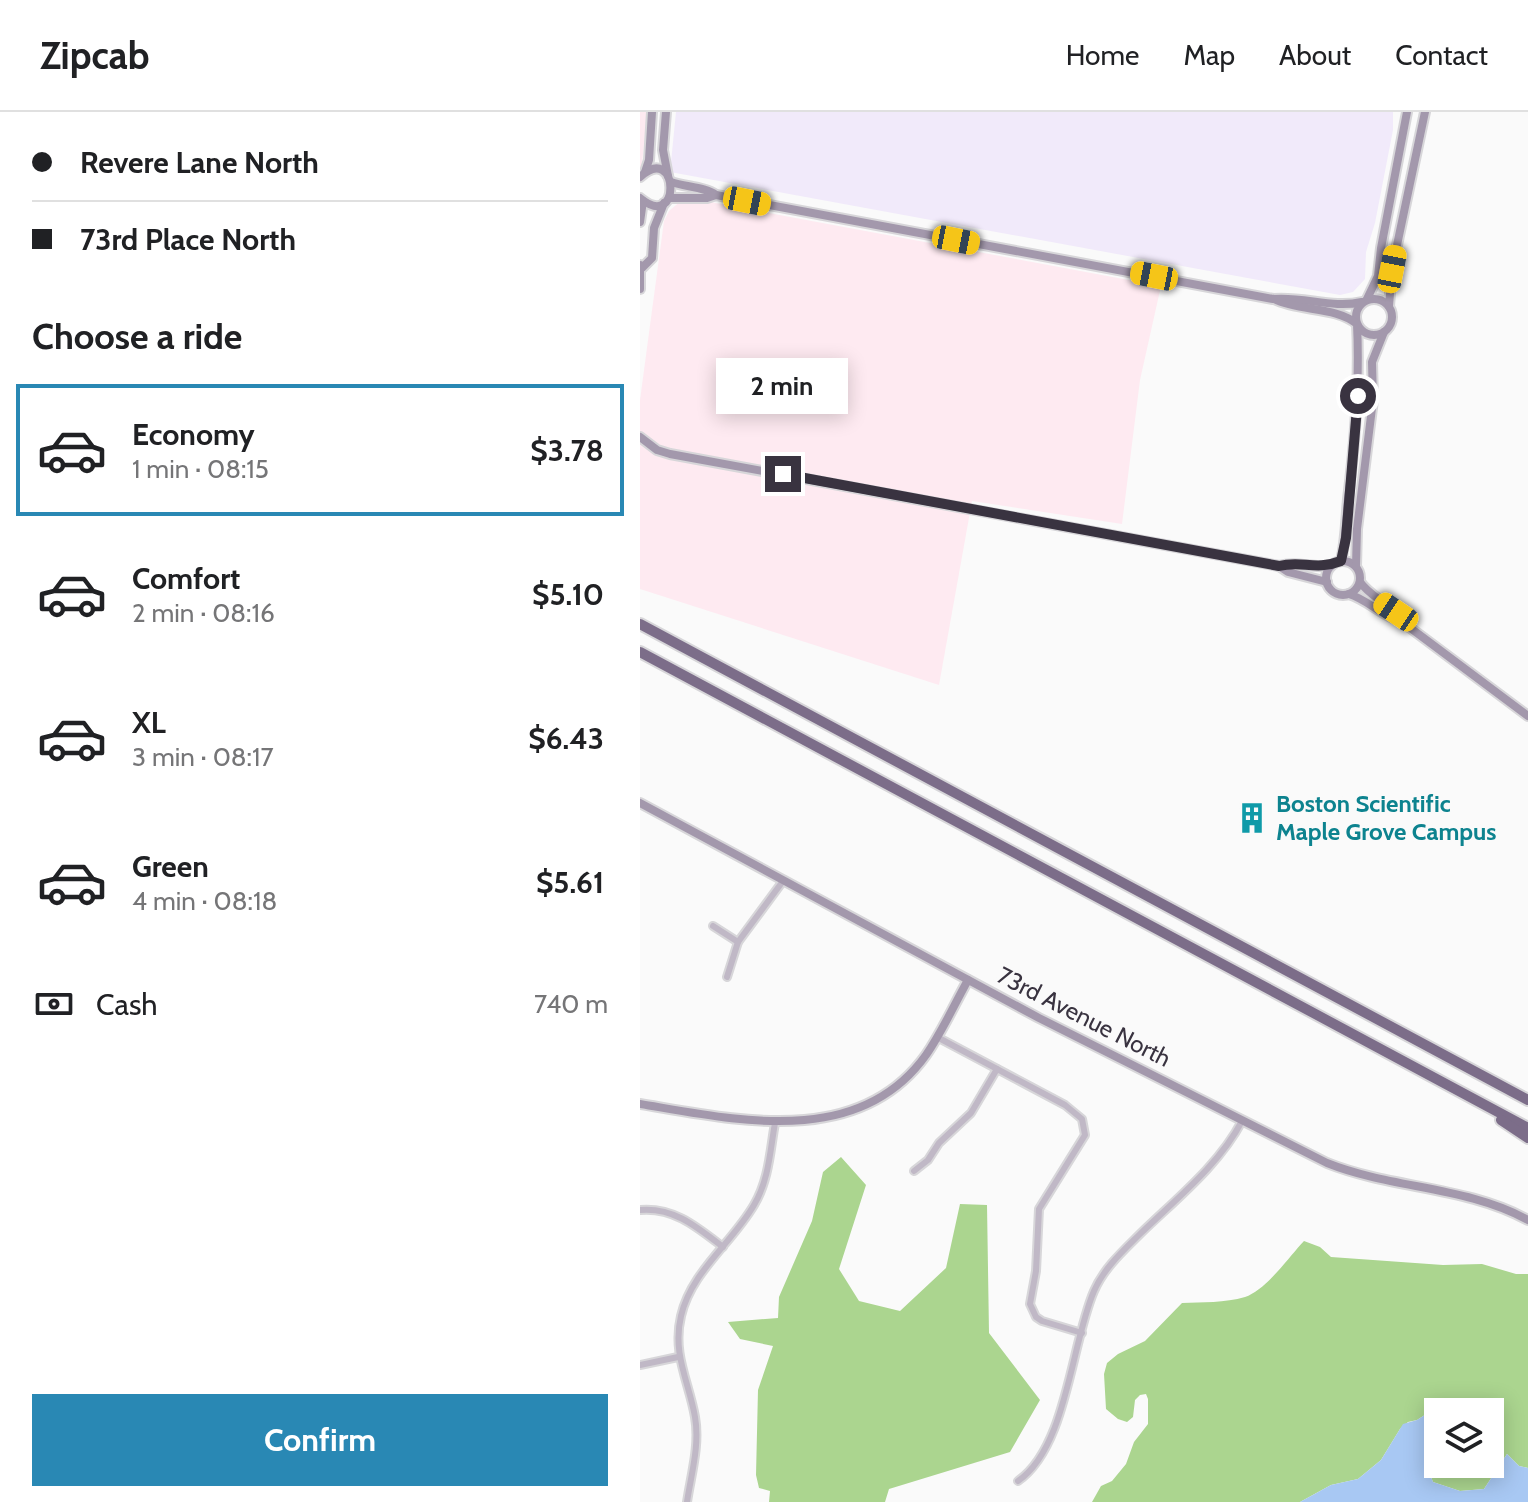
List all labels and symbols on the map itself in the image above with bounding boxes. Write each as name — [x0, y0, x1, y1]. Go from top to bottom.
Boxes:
car — [721, 185, 773, 217]
car — [930, 224, 982, 256]
car — [1376, 243, 1408, 295]
car — [1128, 260, 1180, 292]
callout: 2 min — [717, 358, 849, 414]
route start — [1340, 378, 1376, 414]
route end — [765, 456, 801, 492]
car — [1369, 589, 1423, 635]
place label: Boston Scientific Maple Grove Campus — [1276, 789, 1496, 846]
building icon: Boston Scientific Maple Grove Campus — [1235, 801, 1269, 835]
street label: 73rd Avenue North — [993, 960, 1176, 1073]

